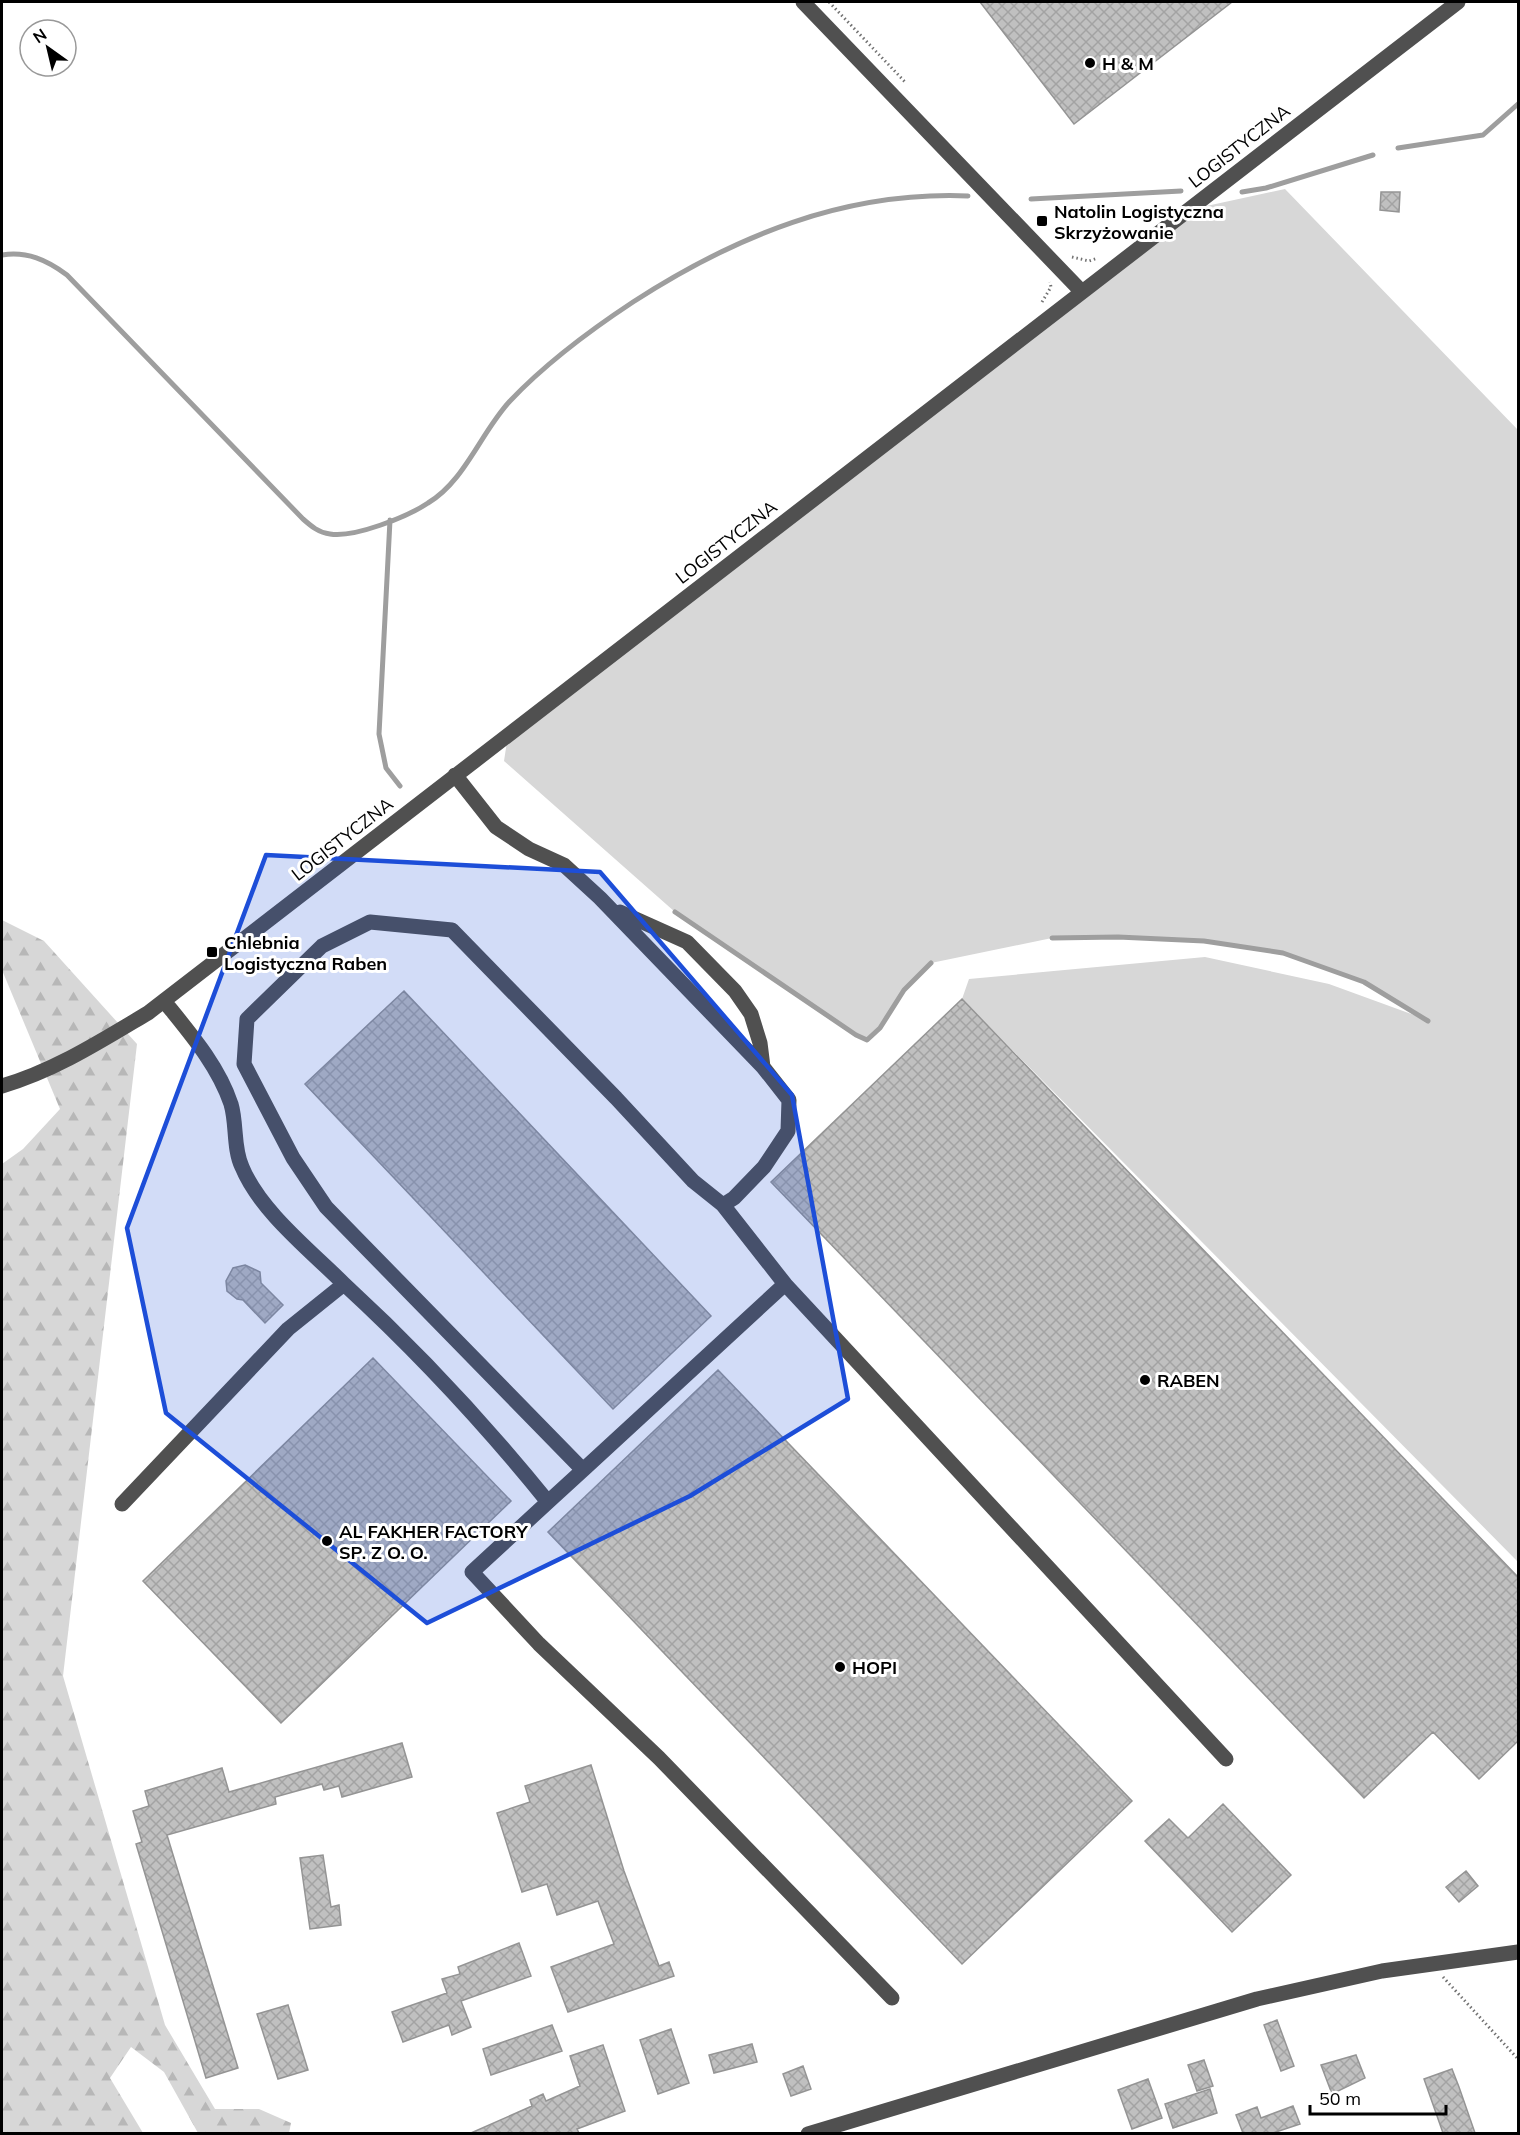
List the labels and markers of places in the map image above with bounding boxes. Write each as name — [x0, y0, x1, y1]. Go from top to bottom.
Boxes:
place label: H & M — [1102, 52, 1154, 75]
marker: H & M — [1083, 56, 1097, 70]
place label: Natolin Logistyczna Skrzyżowanie — [1054, 200, 1224, 244]
marker: Natolin Logistyczna Skrzyżowanie — [1035, 214, 1049, 228]
place label: Chlebnia Logistyczna Raben — [224, 931, 387, 975]
marker: Chlebnia Logistyczna Raben — [205, 945, 219, 959]
place label: RABEN — [1157, 1369, 1220, 1392]
marker: RABEN — [1138, 1373, 1152, 1387]
place label: AL FAKHER FACTORY SP. Z O. O. — [339, 1520, 528, 1564]
marker: AL FAKHER FACTORY SP. Z O. O. — [320, 1534, 334, 1548]
place label: HOPI — [852, 1656, 897, 1679]
marker: HOPI — [833, 1660, 847, 1674]

